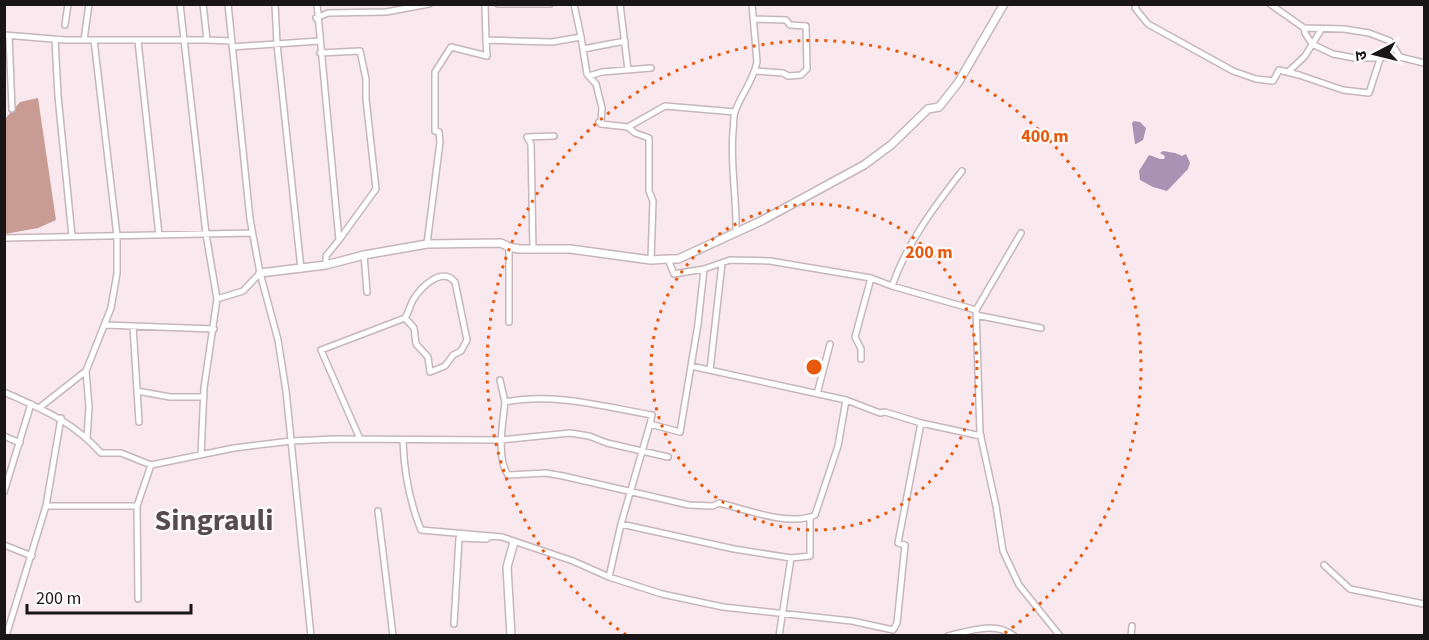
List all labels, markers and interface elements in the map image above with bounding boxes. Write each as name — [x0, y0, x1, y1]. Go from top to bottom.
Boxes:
north arrow — [1345, 24, 1405, 84]
text: उ — [1350, 49, 1373, 62]
text: 400 m — [1021, 124, 1069, 149]
text: 200 m — [905, 240, 953, 265]
centre of rings — [804, 357, 824, 377]
district label: Singrauli — [155, 499, 273, 542]
scale bar — [27, 577, 190, 615]
text: 200 m — [36, 586, 81, 611]

